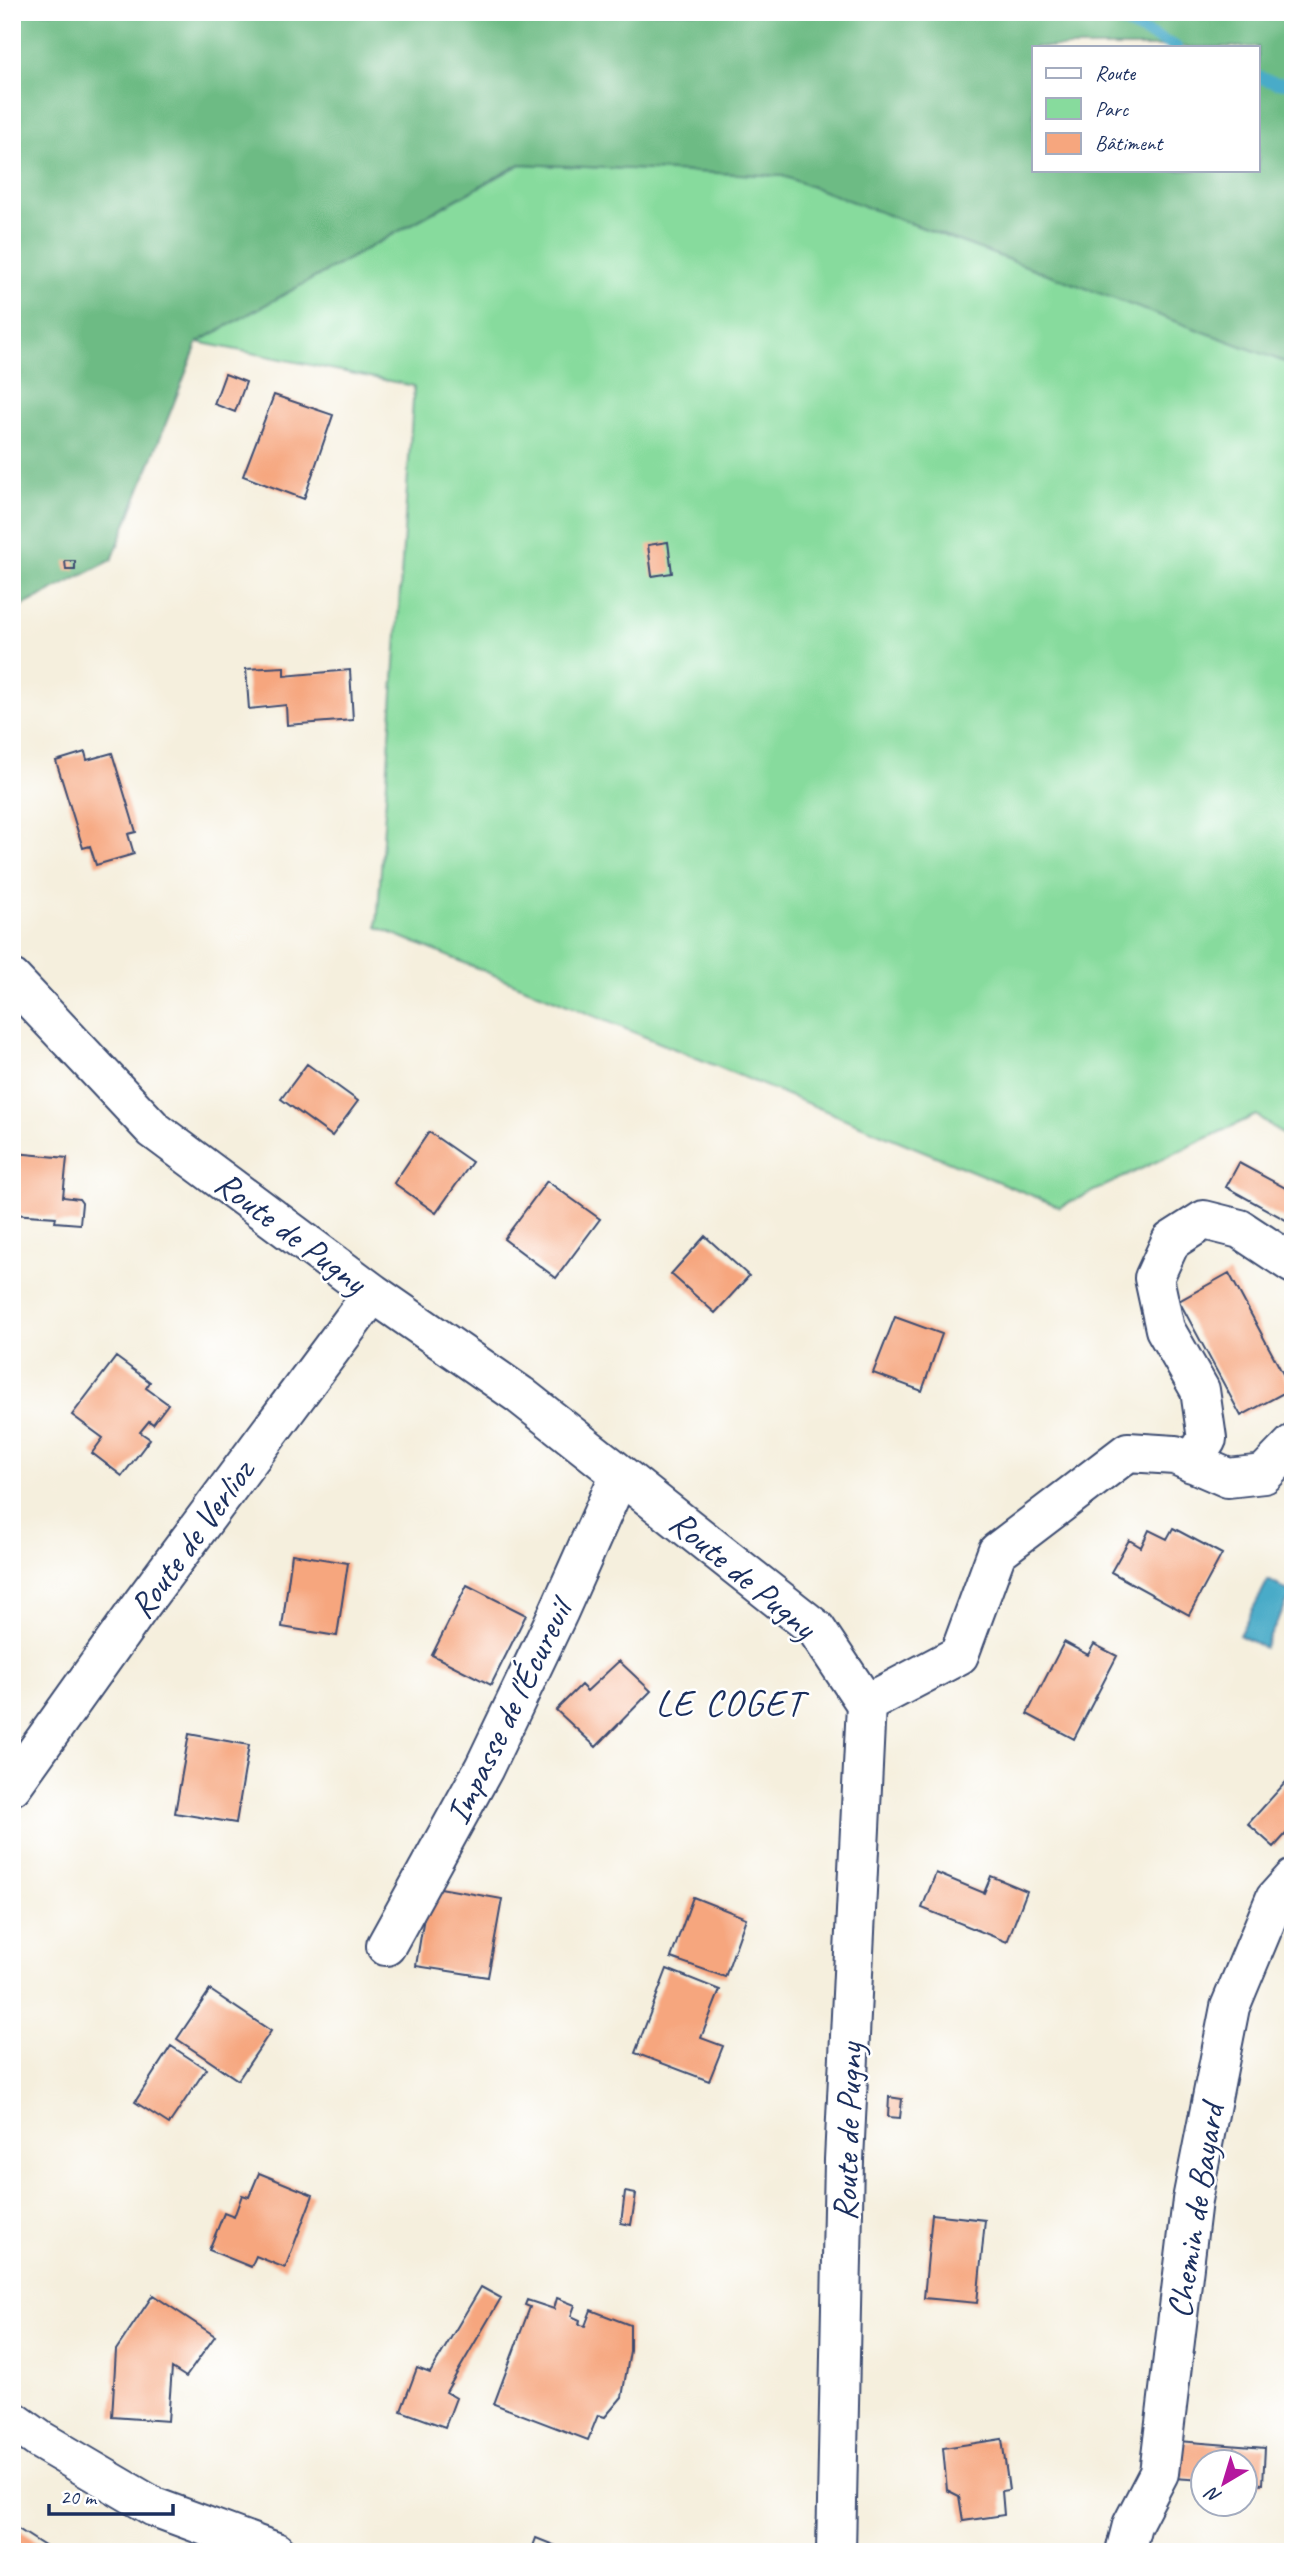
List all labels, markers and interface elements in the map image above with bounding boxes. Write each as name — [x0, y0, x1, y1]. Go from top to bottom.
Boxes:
legend — [1032, 46, 1260, 172]
text: Route — [1095, 60, 1136, 86]
text: Parc — [1095, 96, 1130, 122]
text: Bâtiment — [1095, 130, 1164, 156]
street label: Route de Pugny — [206, 1161, 377, 1305]
street label: Route de Verlioz — [119, 1449, 266, 1627]
street label: Route de Pugny — [660, 1500, 827, 1650]
street label: Impasse de l'Écureuil — [435, 1588, 585, 1831]
district label: LE COGET — [655, 1679, 810, 1726]
street label: Route de Pugny — [822, 2040, 873, 2222]
street label: Chemin de Bayard — [1156, 2096, 1235, 2321]
north arrow — [1190, 2448, 1260, 2518]
scale bar — [49, 2473, 173, 2517]
text: N — [1200, 2481, 1226, 2509]
text: 20 m — [60, 2484, 98, 2510]

